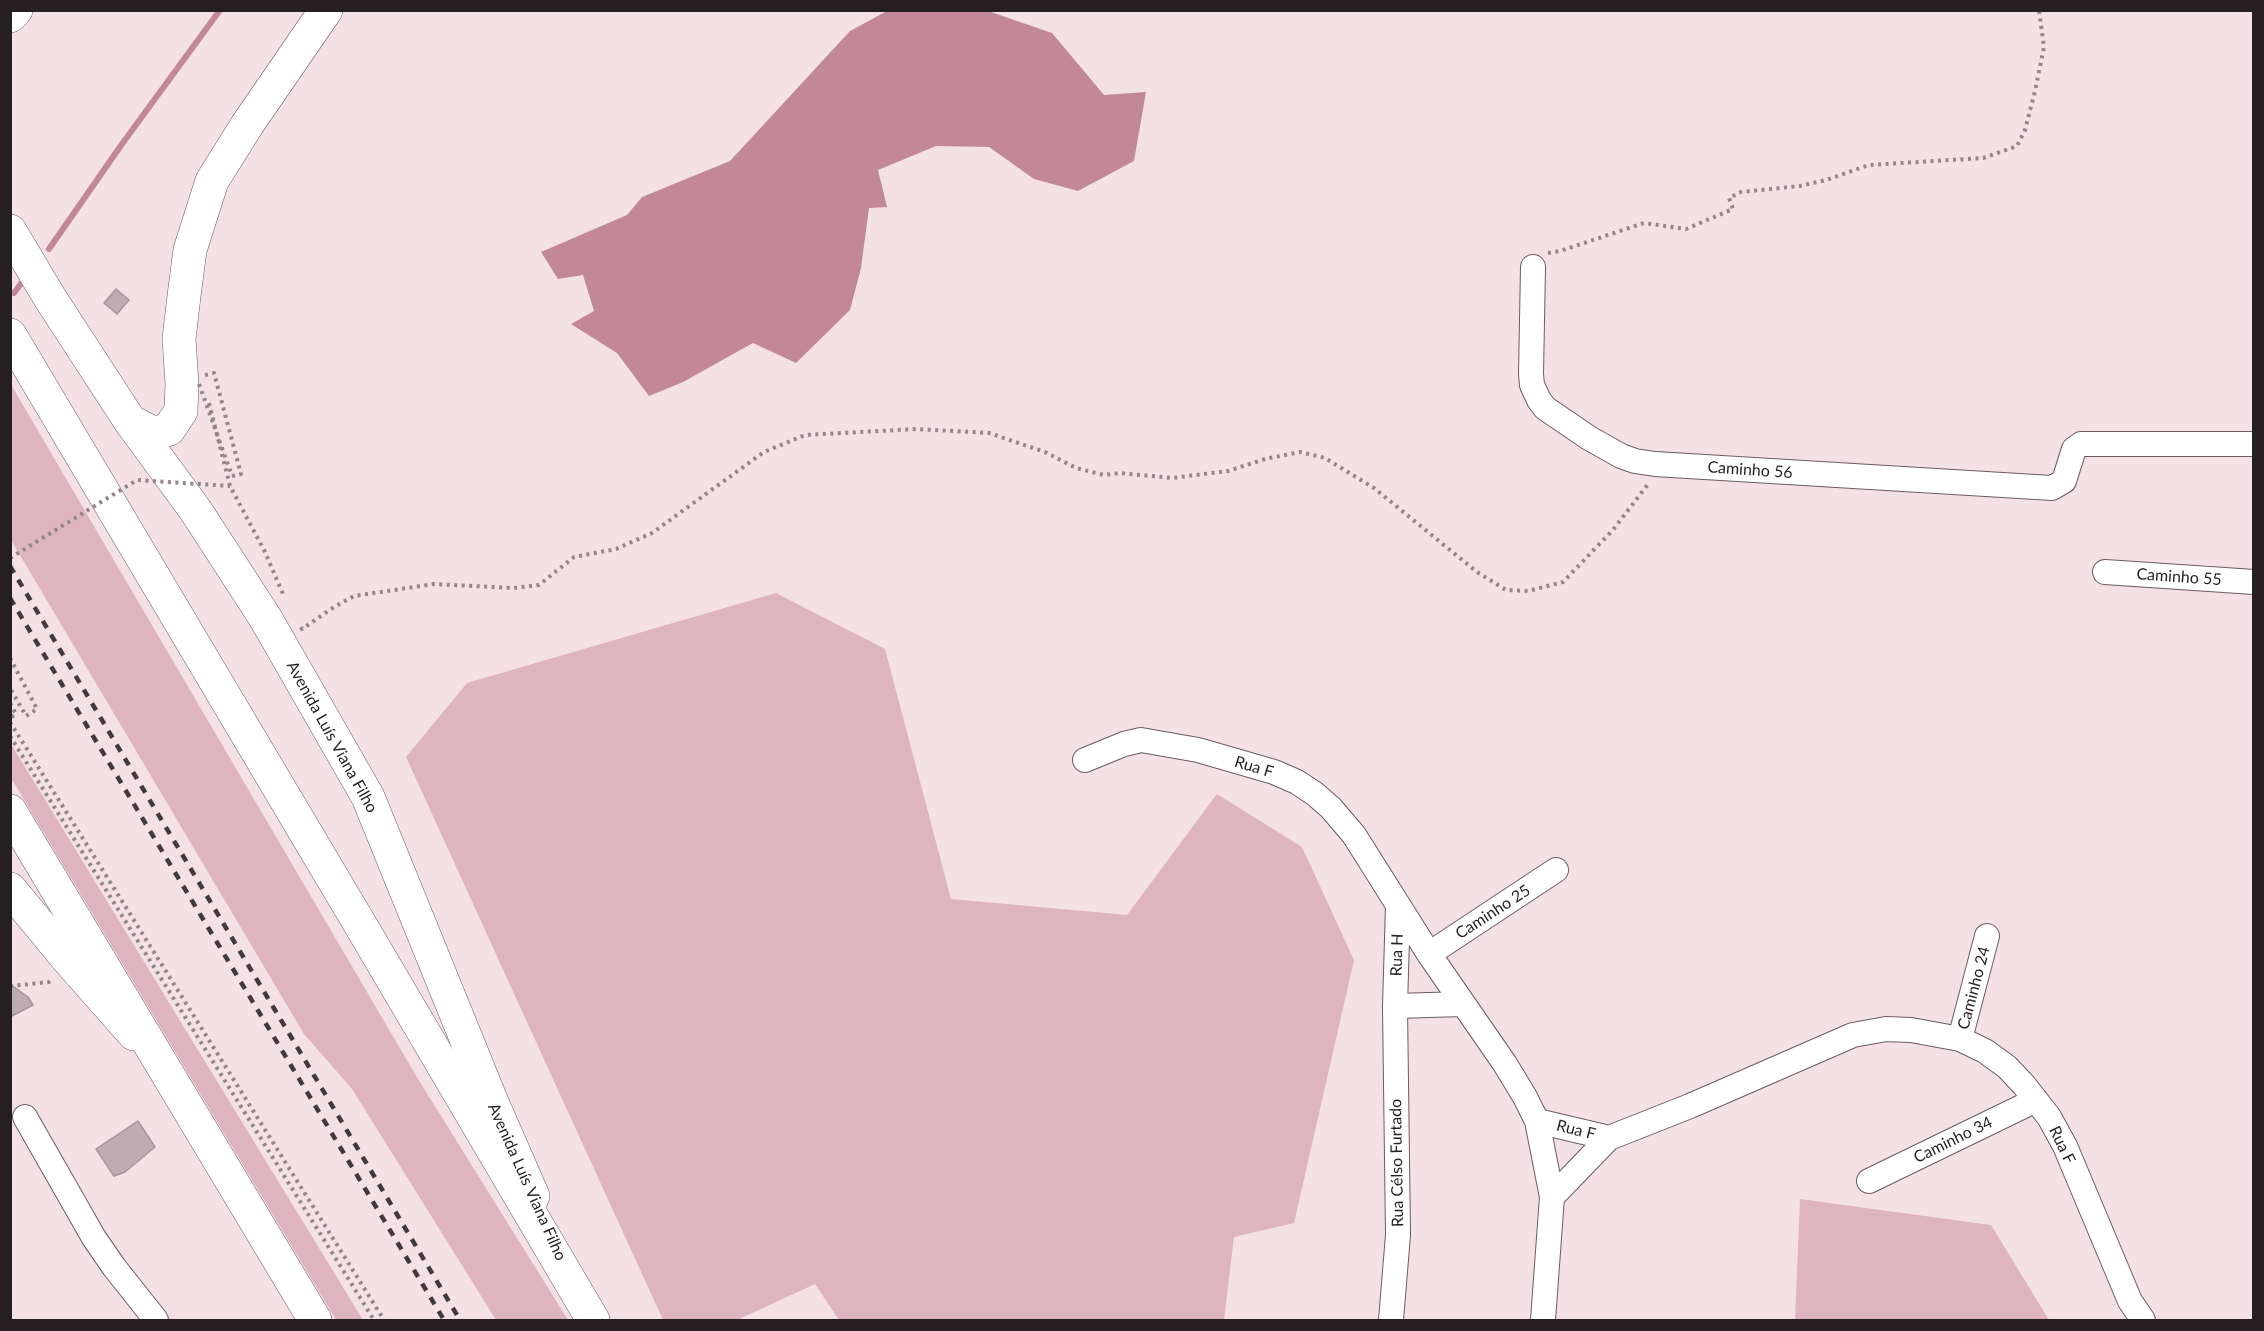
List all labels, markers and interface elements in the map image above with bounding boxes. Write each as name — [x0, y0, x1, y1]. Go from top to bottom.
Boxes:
street label: Caminho 56 — [1707, 457, 1793, 483]
street label: Caminho 55 — [2136, 564, 2222, 590]
street label: Avenida Luís Viana Filho — [282, 658, 382, 816]
street label: Rua F — [1232, 752, 1276, 782]
street label: Caminho 25 — [1452, 881, 1534, 943]
street label: Rua H — [1387, 933, 1407, 977]
street label: Caminho 24 — [1954, 944, 1994, 1032]
street label: Rua Célso Furtado — [1386, 1099, 1408, 1227]
street label: Avenida Luís Viana Filho — [484, 1100, 570, 1264]
street label: Caminho 34 — [1910, 1113, 1996, 1167]
street label: Rua F — [1554, 1116, 1598, 1144]
street label: Rua F — [2045, 1123, 2079, 1167]

